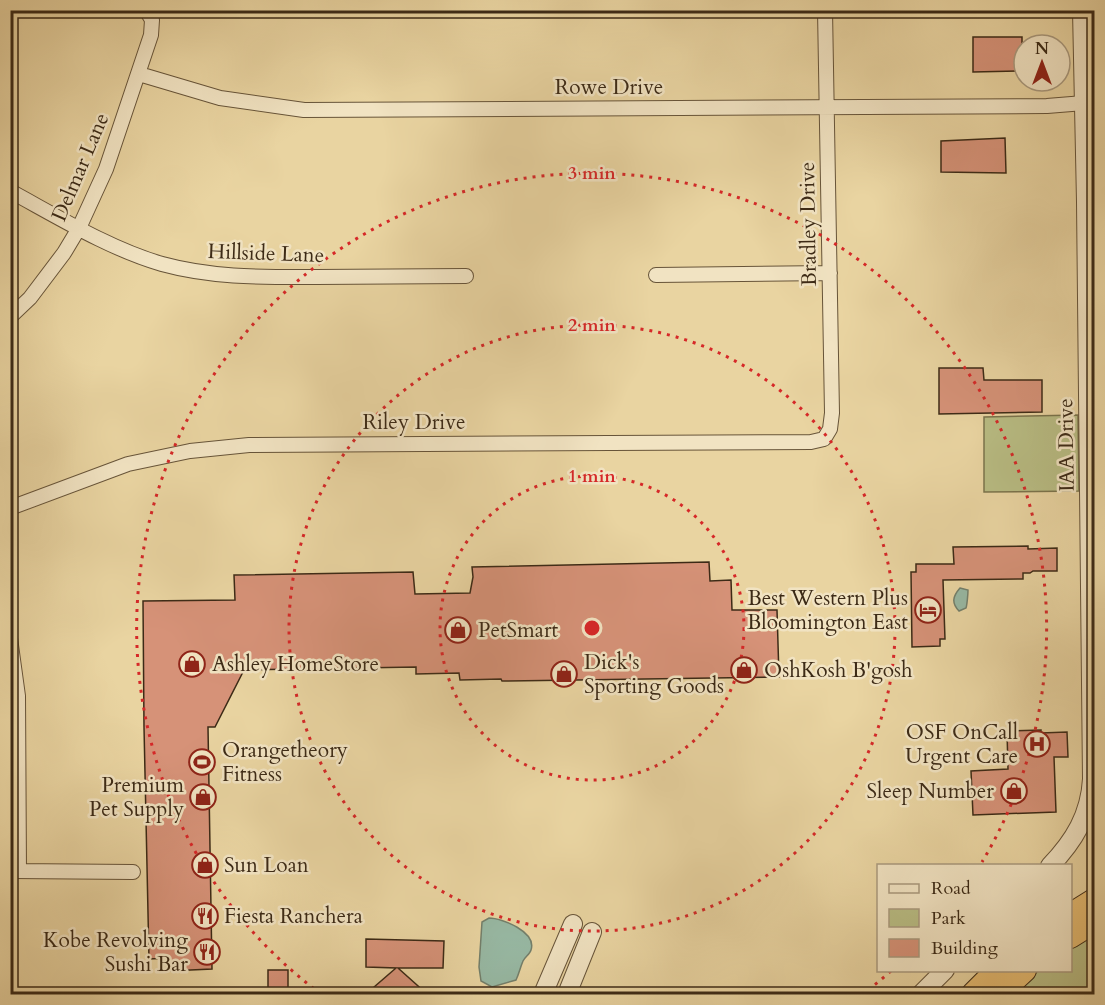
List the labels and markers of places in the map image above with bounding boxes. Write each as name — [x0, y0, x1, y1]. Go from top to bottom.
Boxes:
place label: Best Western Plus Bloomington East — [747, 584, 908, 637]
hotel icon: Best Western Plus Bloomington East — [913, 595, 943, 625]
shop icon: PetSmart — [443, 615, 473, 645]
place label: PetSmart — [478, 616, 559, 645]
centre of rings — [582, 618, 602, 638]
place label: Dick's Sporting Goods — [584, 648, 724, 701]
shop icon: Ashley HomeStore — [177, 649, 207, 679]
place label: Ashley HomeStore — [212, 650, 379, 679]
shop icon: OshKosh B'gosh — [729, 655, 759, 685]
place label: OshKosh B'gosh — [764, 656, 913, 685]
shop icon: Dick's Sporting Goods — [549, 659, 579, 689]
place label: OSF OnCall Urgent Care — [905, 718, 1018, 771]
hospital icon: OSF OnCall Urgent Care — [1022, 729, 1052, 759]
place label: Orangetheory Fitness — [222, 736, 348, 789]
sports icon: Orangetheory Fitness — [187, 747, 217, 777]
place label: Premium Pet Supply — [89, 771, 184, 824]
shop icon: Sleep Number — [999, 776, 1029, 806]
place label: Sleep Number — [867, 777, 994, 806]
shop icon: Premium Pet Supply — [188, 782, 218, 812]
shop icon: Sun Loan — [190, 850, 220, 880]
place label: Sun Loan — [224, 851, 309, 880]
restaurant icon: Fiesta Ranchera — [190, 901, 220, 931]
place label: Fiesta Ranchera — [224, 902, 363, 931]
place label: Kobe Revolving Sushi Bar — [43, 926, 188, 979]
restaurant icon: Kobe Revolving Sushi Bar — [192, 937, 222, 967]

